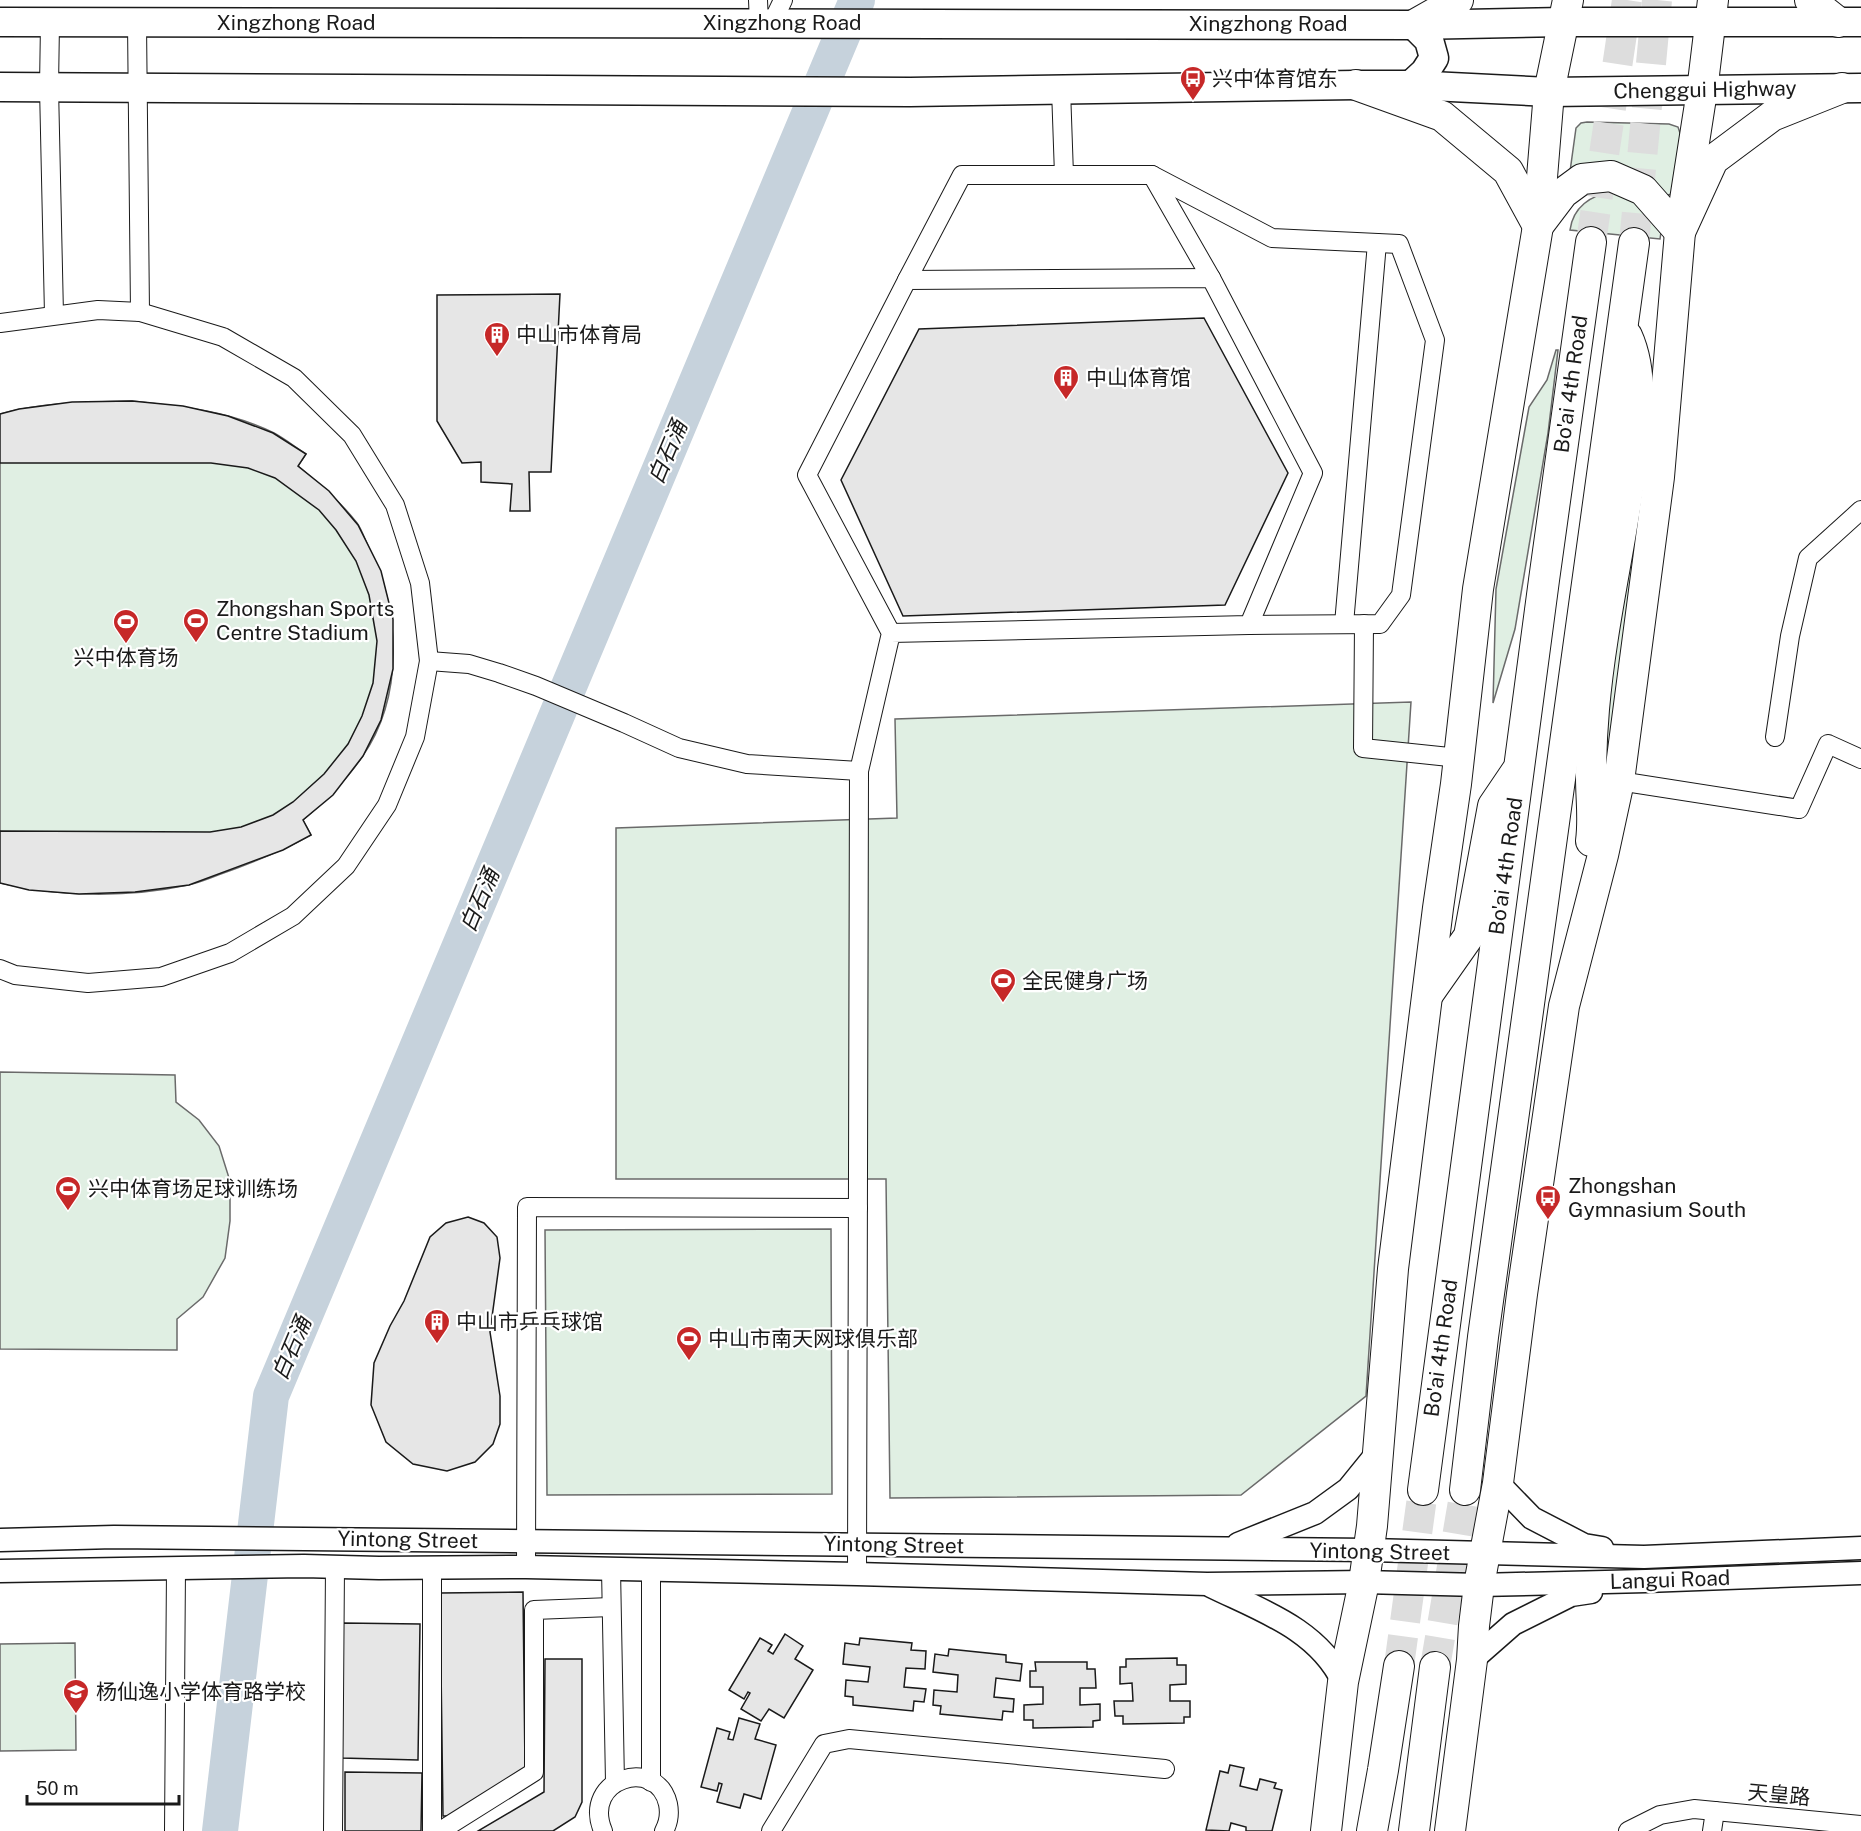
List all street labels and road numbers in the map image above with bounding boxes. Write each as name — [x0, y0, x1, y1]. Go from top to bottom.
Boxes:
street label: Xingzhong Road — [216, 10, 376, 35]
street label: Xingzhong Road — [702, 10, 862, 35]
street label: Xingzhong Road — [1188, 11, 1348, 36]
street label: Chenggui Highway — [1613, 75, 1797, 104]
street label: Bo'ai 4th Road — [1548, 313, 1593, 454]
street label: Bo'ai 4th Road — [1483, 795, 1528, 936]
street label: Bo'ai 4th Road — [1418, 1277, 1463, 1418]
street label: Yintong Street — [337, 1526, 479, 1553]
street label: Yintong Street — [823, 1531, 965, 1558]
street label: Yintong Street — [1309, 1538, 1451, 1565]
street label: Langui Road — [1609, 1565, 1731, 1594]
street label: 天皇路 — [1747, 1779, 1812, 1810]

